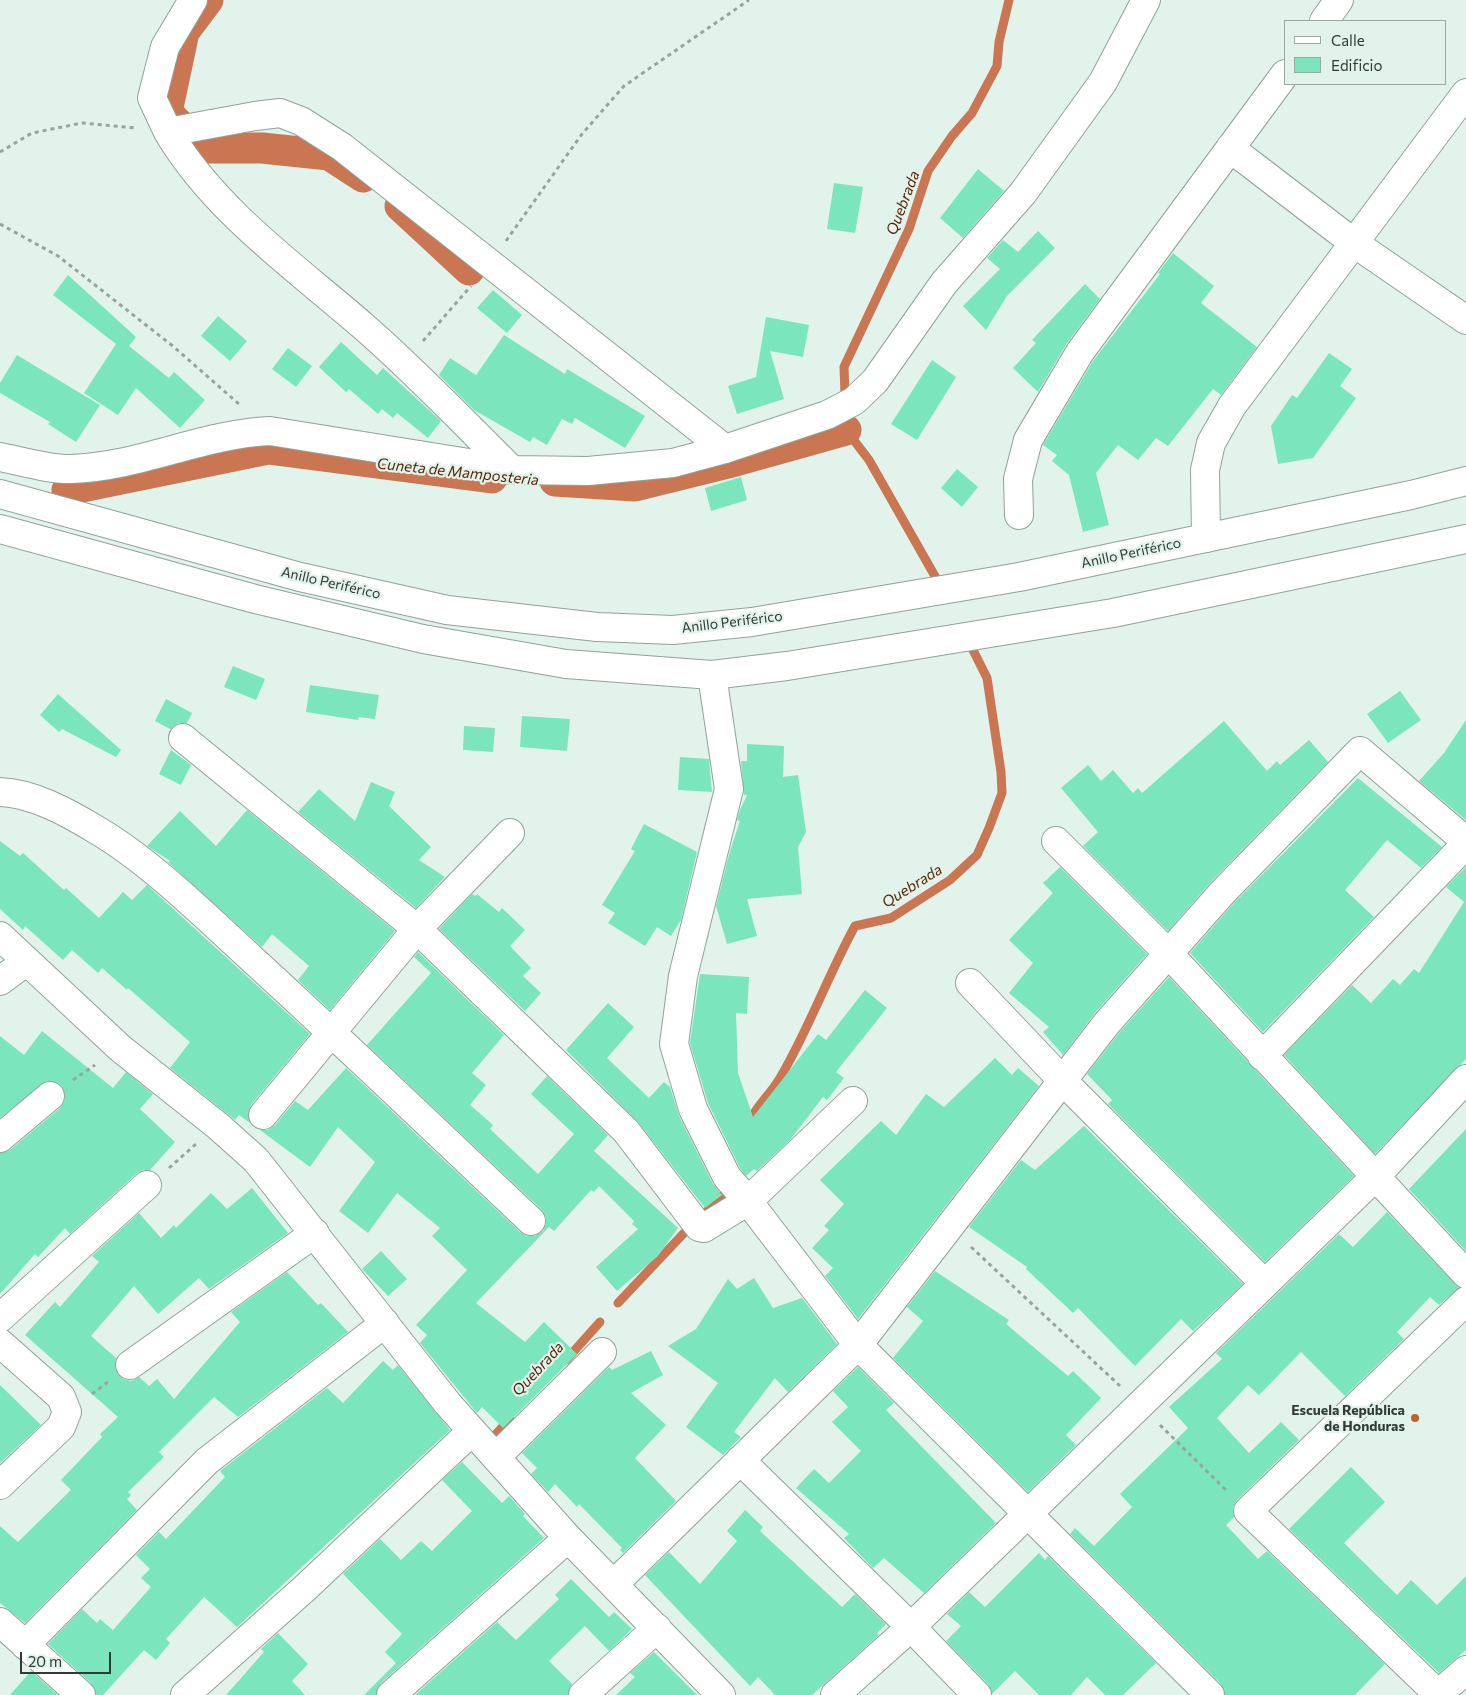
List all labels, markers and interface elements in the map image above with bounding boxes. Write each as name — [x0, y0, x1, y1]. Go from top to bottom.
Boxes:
legend — [1284, 20, 1446, 85]
text: Calle — [1331, 31, 1365, 49]
text: Edificio — [1331, 56, 1382, 74]
water label: Quebrada — [882, 168, 924, 238]
water label: Cuneta de Mamposteria — [376, 455, 540, 489]
street label: Anillo Periférico — [1080, 534, 1182, 572]
street label: Anillo Periférico — [280, 563, 382, 603]
street label: Anillo Periférico — [681, 607, 783, 637]
water label: Quebrada — [879, 860, 945, 912]
water label: Quebrada — [508, 1338, 568, 1400]
place label: Escuela República de Honduras — [1291, 1402, 1405, 1434]
marker: Escuela República de Honduras — [1409, 1412, 1421, 1424]
scale bar — [22, 1642, 114, 1674]
text: 20 m — [28, 1652, 62, 1670]

